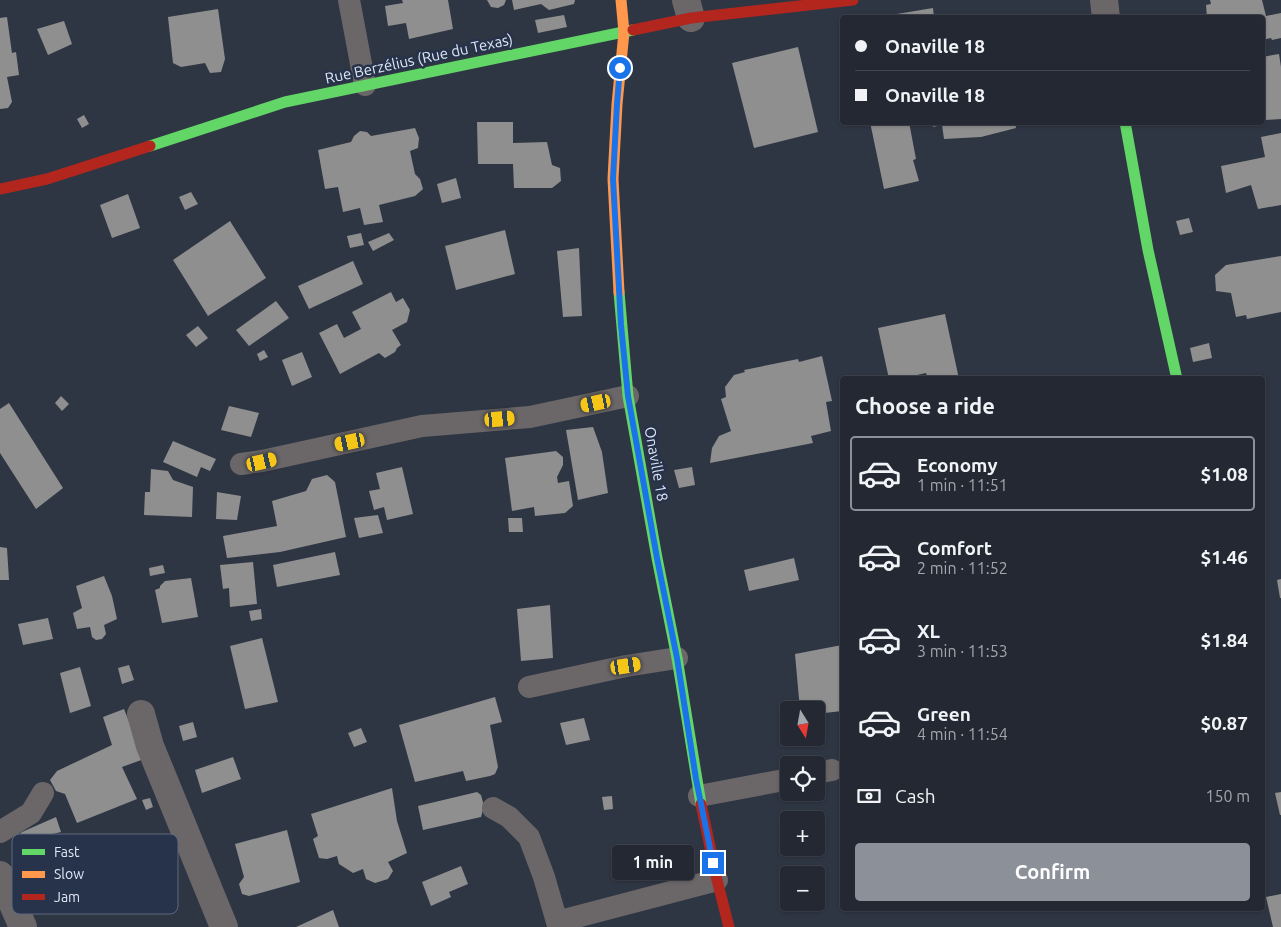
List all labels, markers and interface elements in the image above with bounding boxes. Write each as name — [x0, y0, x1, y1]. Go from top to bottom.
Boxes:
street label: Rue Berzélius (Rue du Texas) — [323, 30, 514, 87]
text: Onaville 18 — [885, 35, 985, 57]
route start — [609, 57, 631, 79]
text: Onaville 18 — [885, 84, 985, 106]
car — [579, 393, 612, 413]
text: Choose a ride — [855, 393, 995, 418]
car — [484, 410, 515, 428]
street label: Onaville 18 — [642, 425, 671, 503]
car — [333, 432, 366, 452]
car — [245, 451, 278, 473]
icon: car — [857, 451, 902, 496]
text: Economy — [917, 454, 998, 476]
text: $1.08 — [1200, 463, 1248, 485]
text: 1 min · 11:51 — [917, 476, 1008, 494]
icon: car — [857, 534, 902, 579]
text: Comfort — [917, 537, 992, 559]
text: $1.46 — [1200, 546, 1248, 568]
text: 2 min · 11:52 — [917, 559, 1008, 577]
icon: car — [857, 617, 902, 662]
text: XL — [917, 620, 940, 642]
text: $1.84 — [1200, 629, 1248, 651]
text: 3 min · 11:53 — [917, 642, 1008, 660]
car — [610, 656, 641, 676]
icon: car — [857, 700, 902, 745]
north arrow — [780, 701, 825, 746]
map controls — [780, 701, 825, 911]
text: Green — [917, 703, 971, 725]
text: $0.87 — [1200, 712, 1248, 734]
text: 4 min · 11:54 — [917, 725, 1008, 743]
button: locate — [780, 756, 825, 801]
icon: cash — [855, 782, 883, 810]
text: Cash — [895, 785, 936, 807]
text: 150 m — [1205, 787, 1250, 805]
button: + — [780, 811, 825, 856]
legend — [12, 834, 178, 914]
button: Confirm — [855, 843, 1250, 901]
text: Fast — [54, 844, 80, 860]
callout: 1 min — [613, 846, 696, 880]
route end — [702, 852, 724, 874]
text: 1 min — [633, 853, 673, 871]
text: Slow — [54, 866, 84, 882]
button: − — [780, 866, 825, 911]
text: Jam — [54, 889, 80, 905]

